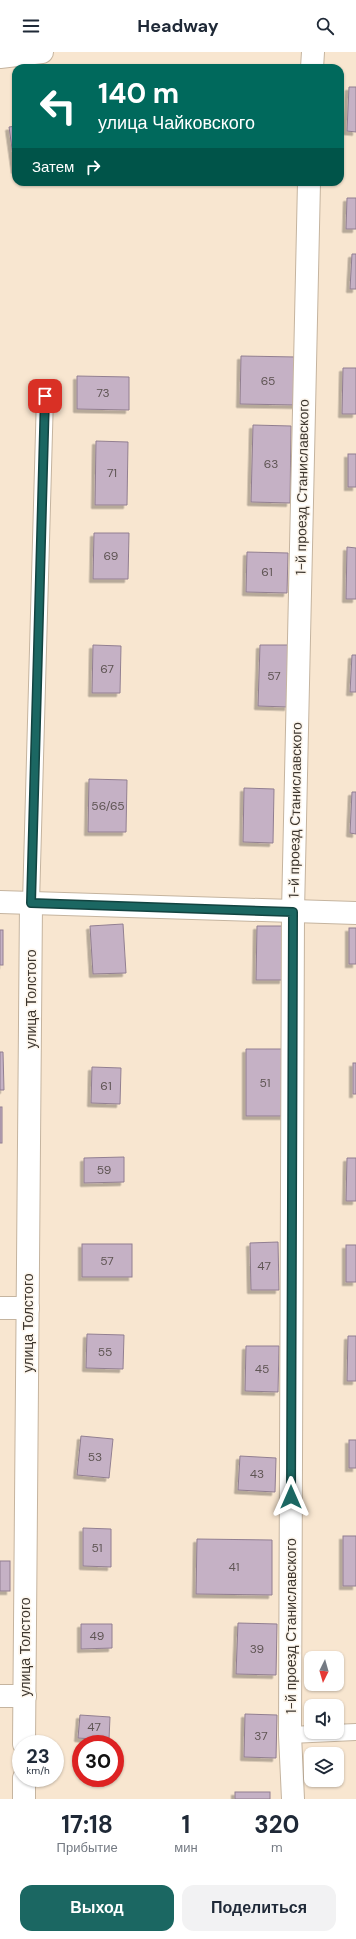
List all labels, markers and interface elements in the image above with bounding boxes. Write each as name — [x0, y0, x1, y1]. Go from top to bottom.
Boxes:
text: Headway — [137, 14, 219, 38]
icon: menu — [20, 15, 42, 37]
icon: search — [314, 15, 336, 37]
text: 140 m — [98, 75, 179, 112]
icon: left — [32, 80, 84, 132]
text: улица Чайковского — [98, 111, 255, 135]
icon: right — [82, 156, 104, 178]
text: Затем — [32, 157, 74, 177]
house number: 65 — [261, 373, 275, 389]
pin — [28, 379, 62, 413]
icon: arrive — [34, 385, 56, 407]
house number: 73 — [96, 385, 110, 401]
street label: 1-й проезд Станиславского — [291, 399, 313, 575]
house number: 63 — [264, 456, 278, 472]
house number: 71 — [107, 465, 117, 481]
house number: 69 — [104, 548, 118, 564]
house number: 61 — [261, 564, 273, 580]
house number: 67 — [100, 661, 114, 677]
house number: 57 — [267, 668, 281, 684]
street label: 1-й проезд Станиславского — [284, 722, 306, 898]
house number: 56/65 — [91, 798, 125, 814]
street label: улица Толстого — [22, 949, 40, 1048]
house number: 51 — [259, 1075, 271, 1091]
house number: 61 — [100, 1078, 112, 1094]
house number: 59 — [97, 1162, 111, 1178]
house number: 57 — [100, 1253, 114, 1269]
house number: 47 — [257, 1258, 271, 1274]
street label: улица Толстого — [19, 1273, 37, 1372]
house number: 55 — [98, 1344, 112, 1360]
house number: 45 — [255, 1361, 269, 1377]
house number: 53 — [88, 1449, 102, 1465]
house number: 43 — [250, 1466, 264, 1482]
position arrow — [270, 1476, 312, 1518]
street label: 1-й проезд Станиславского — [282, 1538, 300, 1714]
house number: 51 — [91, 1540, 103, 1556]
house number: 41 — [228, 1559, 240, 1575]
street label: улица Толстого — [16, 1597, 34, 1696]
house number: 49 — [90, 1628, 104, 1644]
house number: 39 — [250, 1641, 264, 1657]
north arrow — [304, 1651, 344, 1691]
map controls — [304, 1651, 344, 1787]
button: sound — [304, 1699, 344, 1739]
house number: 47 — [87, 1719, 101, 1735]
house number: 37 — [254, 1728, 268, 1744]
speed limit sign: 30 — [72, 1735, 124, 1787]
text: 23 — [26, 1743, 50, 1769]
button: layers — [304, 1747, 344, 1787]
text: km/h — [26, 1764, 50, 1777]
text: 17:18 — [61, 1809, 113, 1840]
text: 1 — [182, 1809, 190, 1840]
text: 320 — [254, 1809, 299, 1840]
text: Прибытие — [57, 1839, 118, 1856]
text: мин — [174, 1839, 198, 1856]
text: m — [271, 1839, 283, 1856]
button: Выход — [20, 1885, 174, 1931]
button: Поделиться — [182, 1885, 336, 1931]

